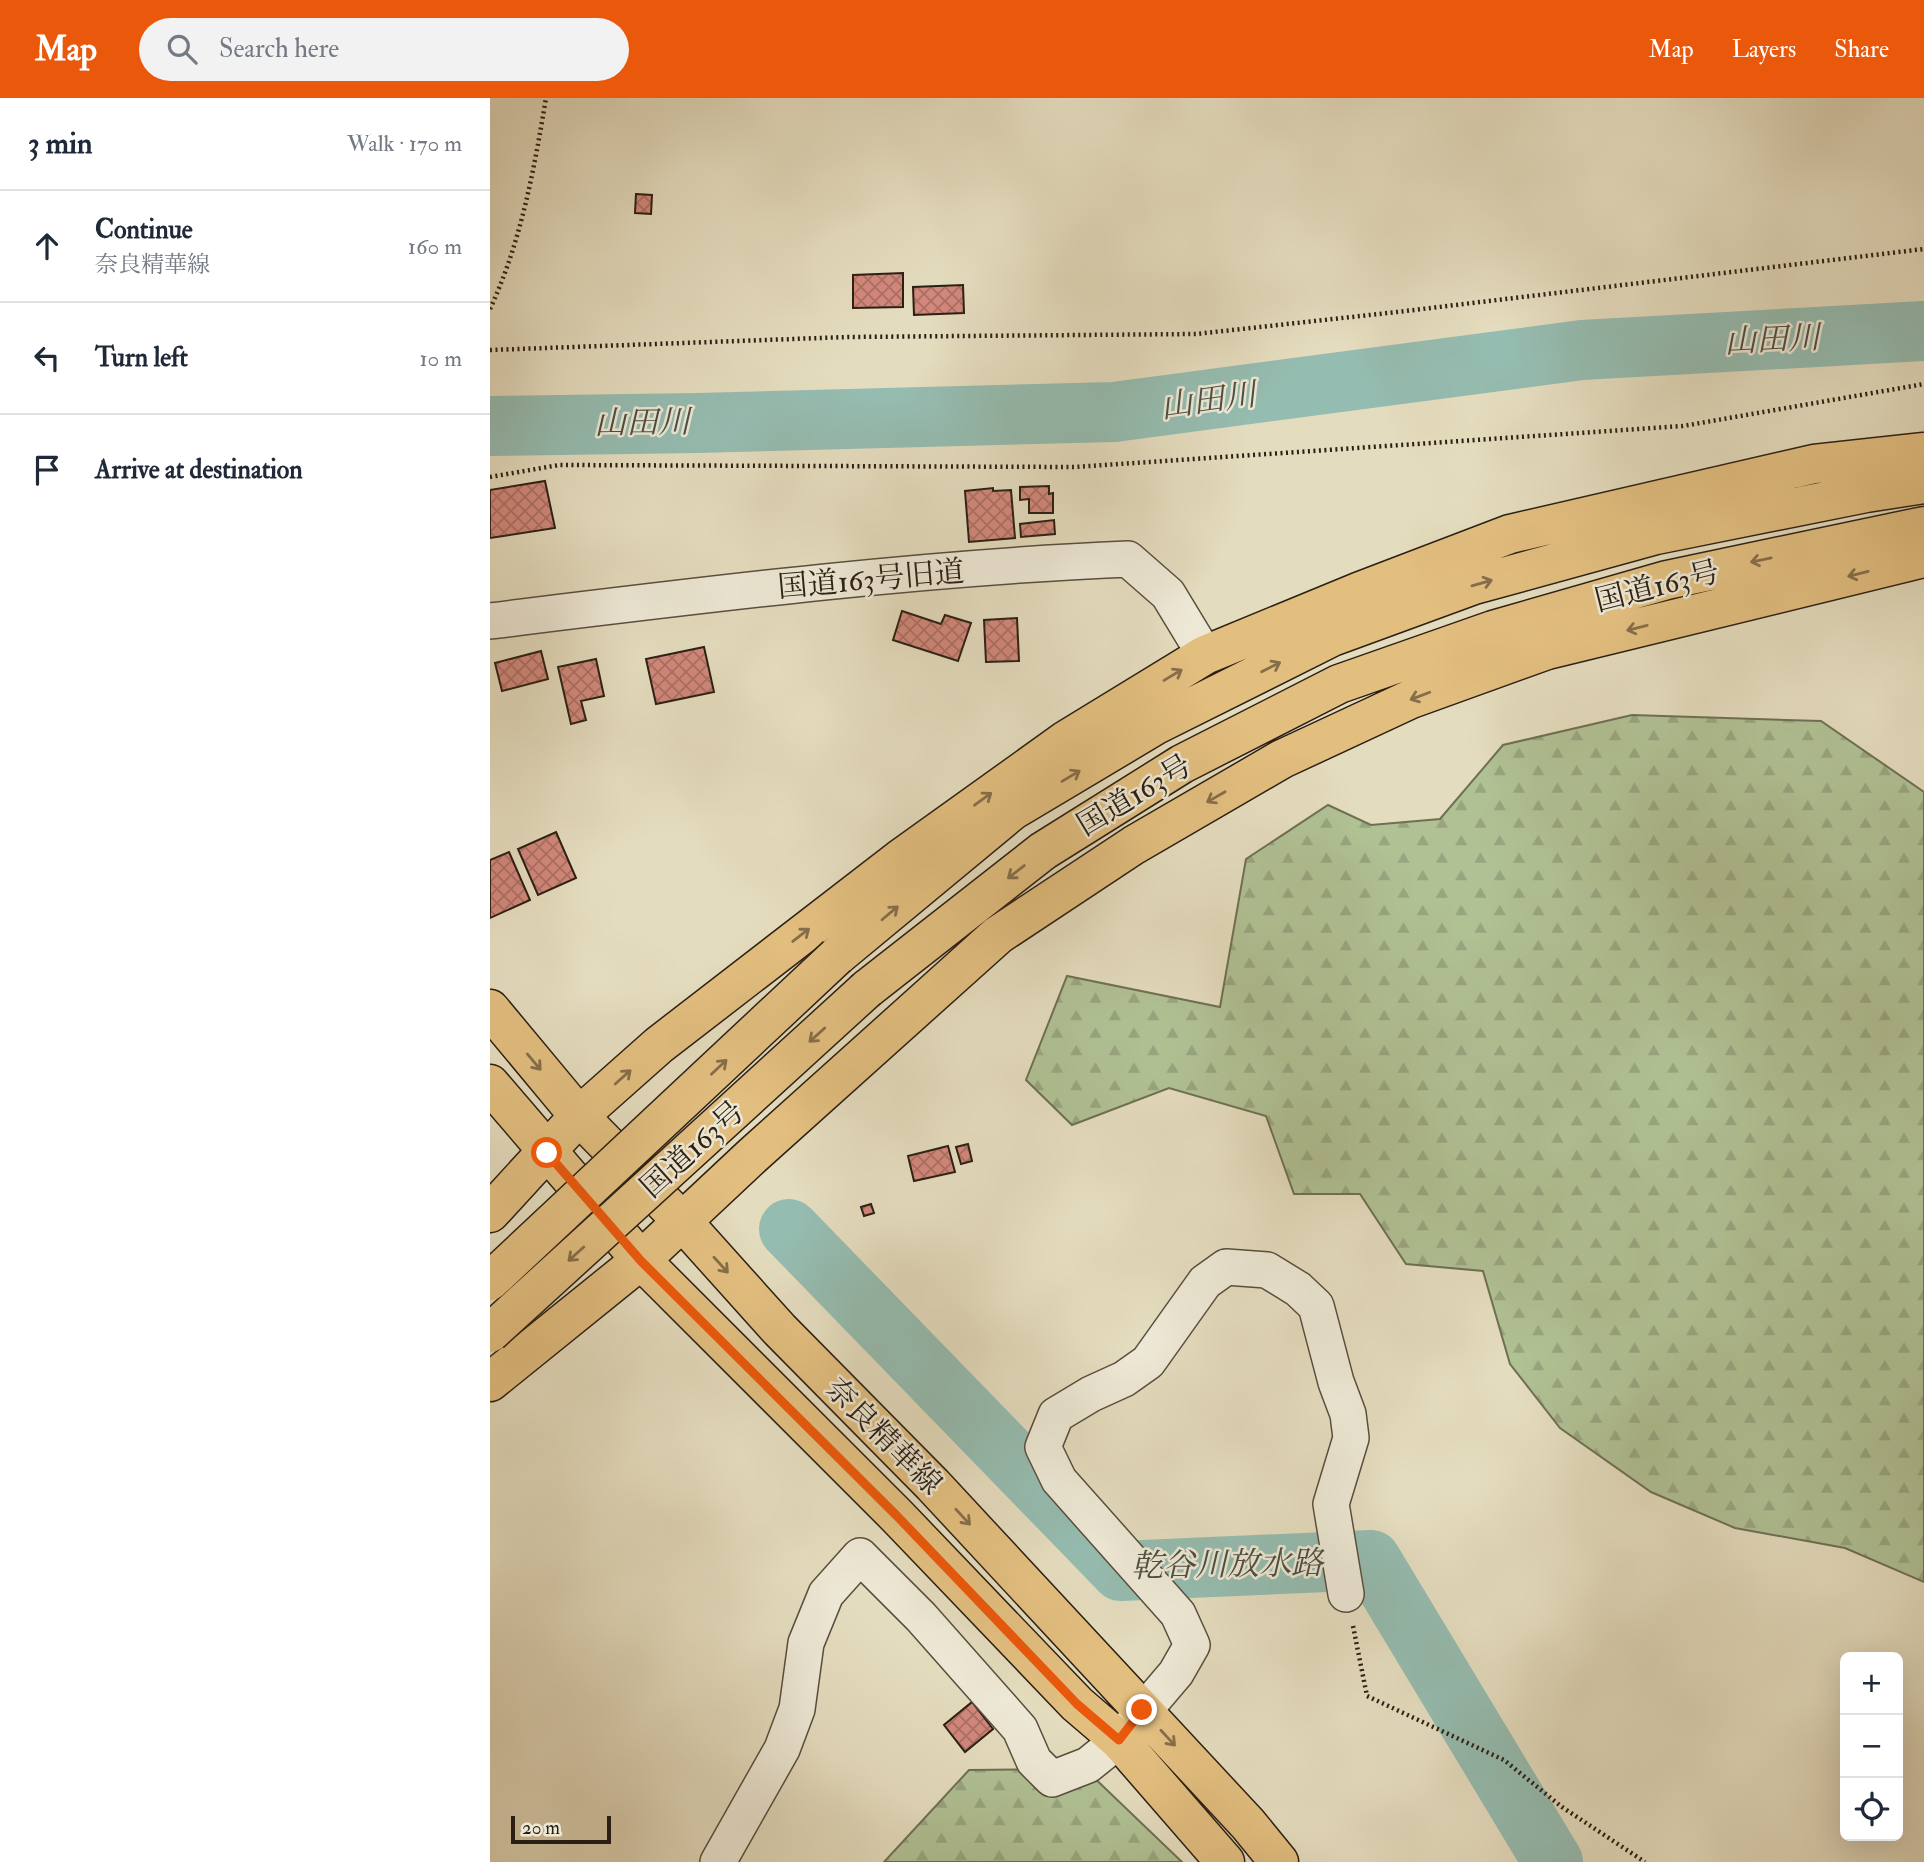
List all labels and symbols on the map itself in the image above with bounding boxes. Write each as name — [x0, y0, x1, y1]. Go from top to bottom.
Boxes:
water label: 山田川 — [1723, 317, 1824, 362]
water label: 山田川 — [1158, 374, 1261, 427]
water label: 山田川 — [594, 402, 693, 444]
street label: 国道163号旧道 — [776, 553, 966, 606]
street label: 国道163号 — [1591, 553, 1723, 620]
one-way arrow — [1750, 554, 1773, 568]
one-way arrow — [1847, 568, 1870, 581]
one-way arrow — [1470, 576, 1492, 589]
one-way arrow — [1626, 622, 1648, 635]
one-way arrow — [1260, 660, 1281, 674]
one-way arrow — [1163, 667, 1183, 681]
one-way arrow — [1409, 690, 1431, 703]
street label: 国道163号 — [1070, 747, 1198, 844]
one-way arrow — [1060, 769, 1080, 783]
one-way arrow — [1207, 790, 1227, 804]
one-way arrow — [973, 792, 992, 806]
one-way arrow — [1007, 865, 1025, 880]
one-way arrow — [880, 905, 898, 921]
one-way arrow — [791, 928, 810, 943]
one-way arrow — [808, 1027, 826, 1043]
one-way arrow — [526, 1052, 542, 1070]
one-way arrow — [710, 1059, 727, 1076]
one-way arrow — [614, 1069, 632, 1085]
street label: 国道163号 — [633, 1093, 752, 1206]
route start — [531, 1137, 562, 1168]
one-way arrow — [568, 1246, 586, 1262]
one-way arrow — [712, 1256, 729, 1273]
street label: 奈良精華線 — [818, 1370, 950, 1502]
one-way arrow — [955, 1508, 971, 1526]
water label: 乾谷川放水路 — [1131, 1543, 1325, 1587]
route end — [1126, 1694, 1157, 1725]
one-way arrow — [1160, 1729, 1176, 1747]
scale bar — [511, 1813, 611, 1845]

